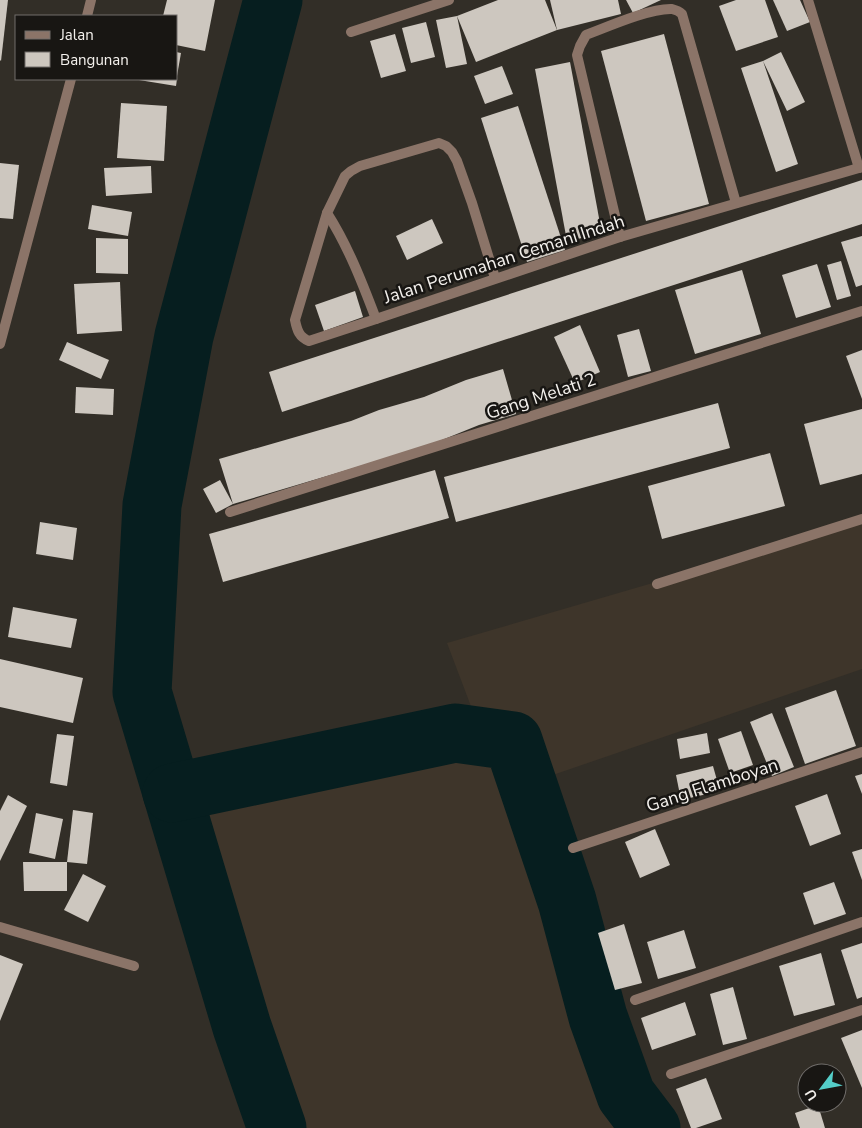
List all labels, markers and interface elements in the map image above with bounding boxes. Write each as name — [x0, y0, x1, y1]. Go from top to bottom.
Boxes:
legend — [15, 15, 178, 80]
text: Jalan — [59, 25, 94, 45]
text: Bangunan — [60, 50, 129, 70]
street label: Jalan Perumahan Cemani Indah — [380, 209, 627, 310]
street label: Gang Melati 2 — [483, 367, 599, 425]
street label: Gang Flamboyan — [643, 752, 781, 818]
north arrow — [797, 1063, 847, 1113]
text: U — [801, 1085, 822, 1104]

